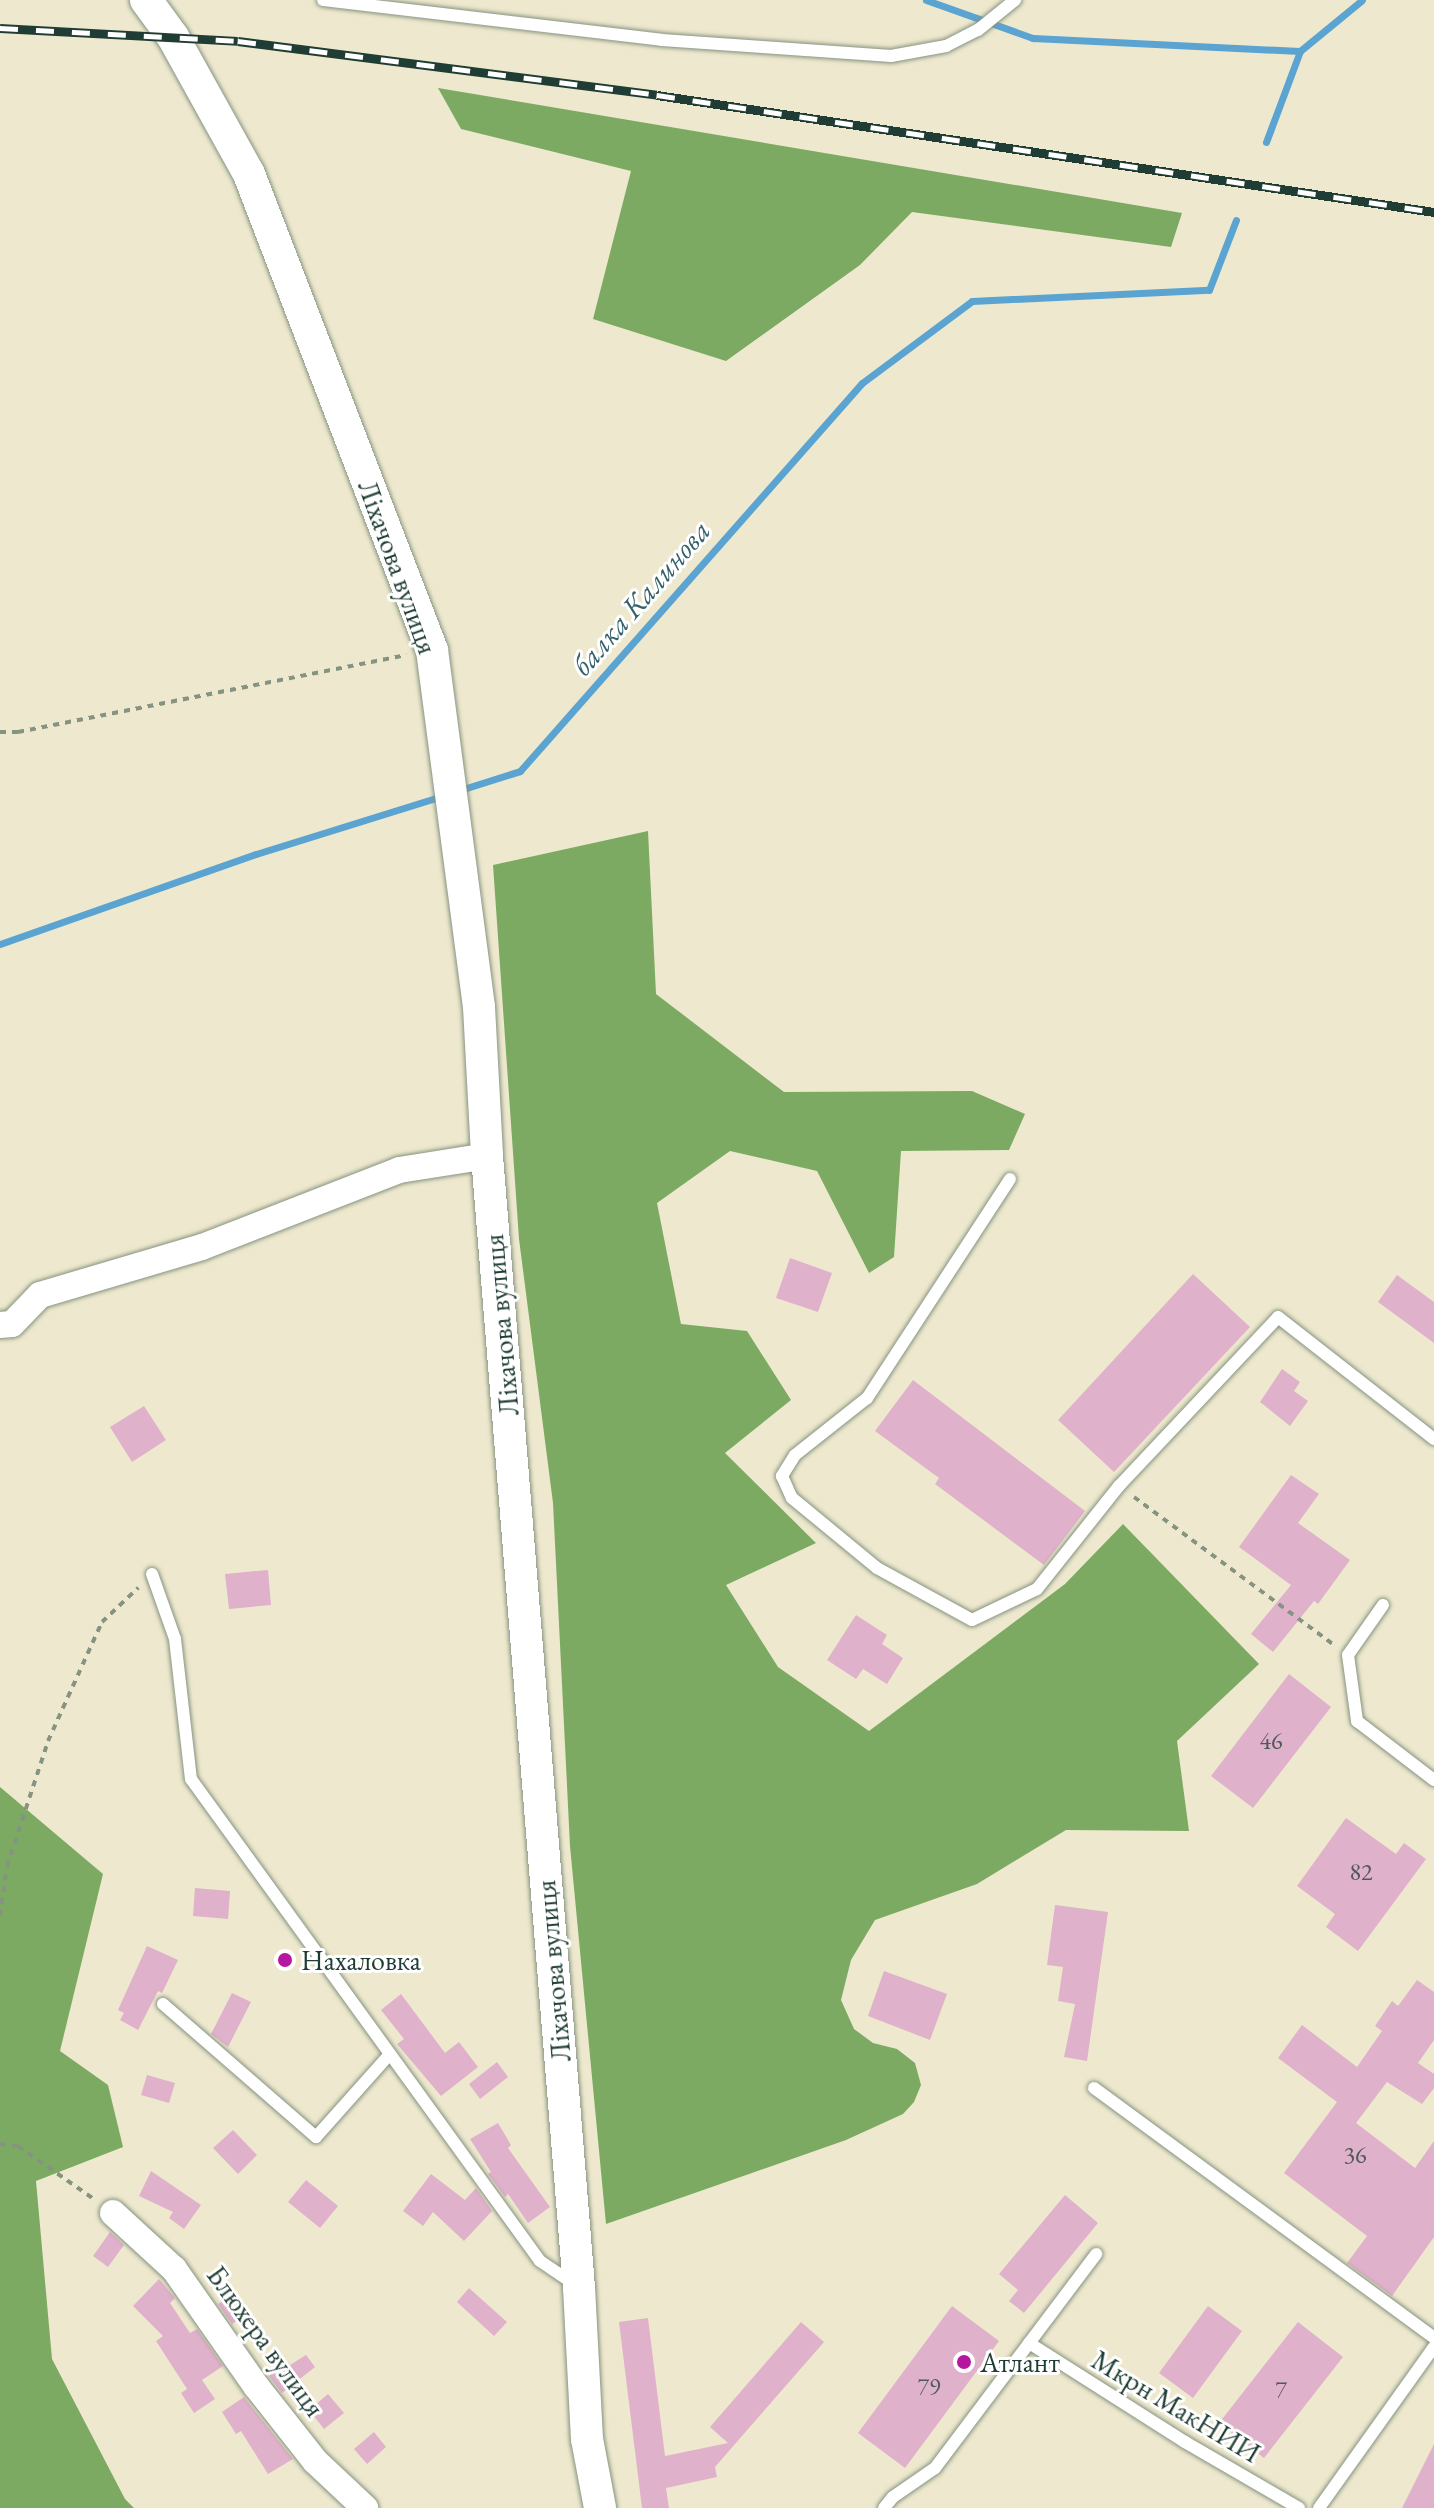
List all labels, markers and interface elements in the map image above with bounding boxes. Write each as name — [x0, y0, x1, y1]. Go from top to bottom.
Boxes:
street label: Ліхачова вулиця — [351, 476, 445, 658]
water label: балка Калинова — [564, 513, 718, 683]
street label: Ліхачова вулиця — [476, 1233, 526, 1417]
house number: 46 — [1259, 1727, 1283, 1755]
house number: 82 — [1349, 1858, 1373, 1886]
street label: Ліхачова вулиця — [528, 1879, 578, 2063]
place label: Нахаловка — [301, 1943, 421, 1977]
marker: Нахаловка — [276, 1951, 294, 1969]
house number: 36 — [1343, 2141, 1367, 2169]
street label: Блюхера вулиця — [200, 2259, 332, 2423]
street label: Мкрн МакНИИ — [1086, 2343, 1266, 2469]
place label: Атлант — [980, 2345, 1060, 2379]
marker: Атлант — [955, 2353, 973, 2371]
house number: 79 — [917, 2373, 941, 2401]
house number: 7 — [1275, 2376, 1287, 2404]

